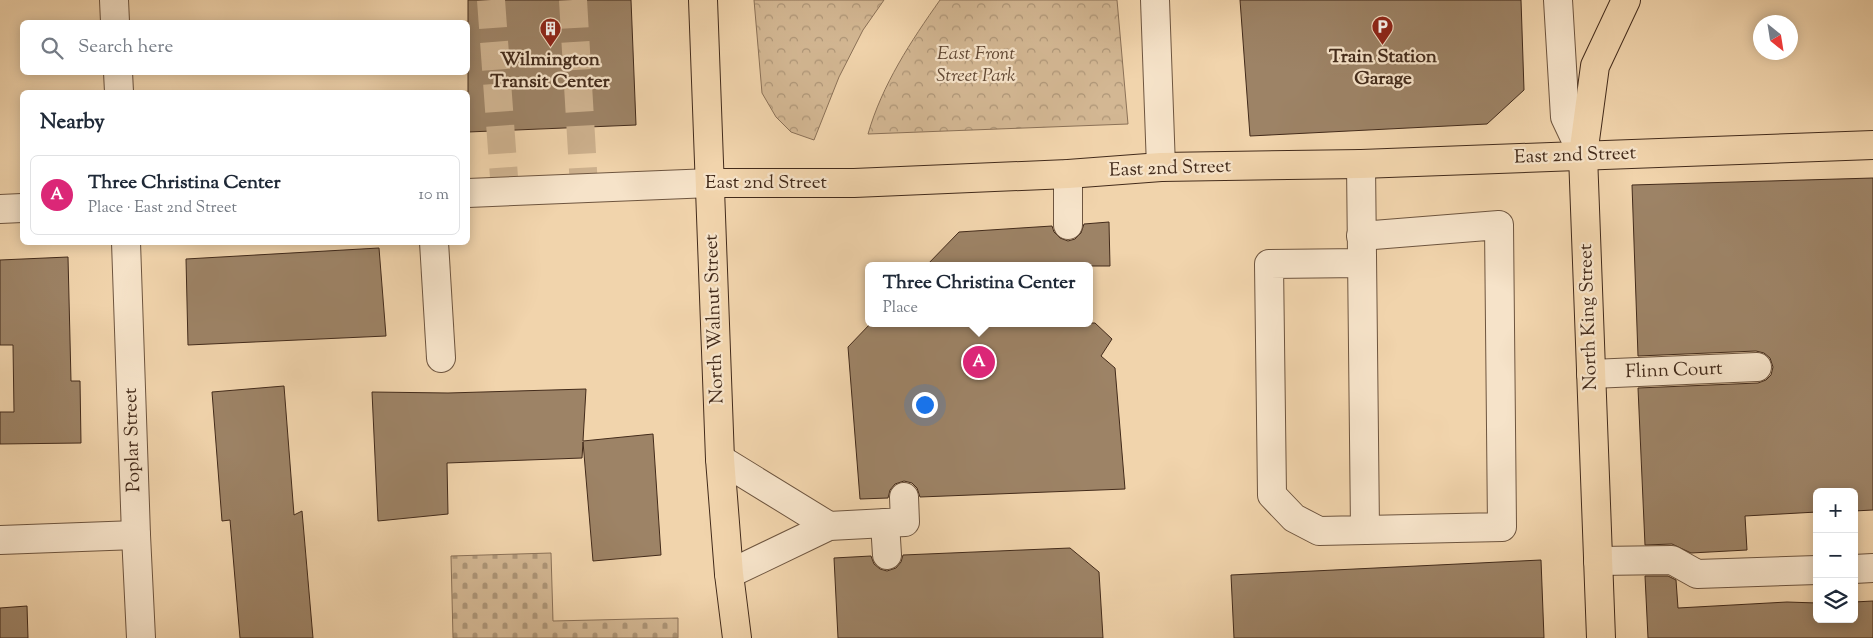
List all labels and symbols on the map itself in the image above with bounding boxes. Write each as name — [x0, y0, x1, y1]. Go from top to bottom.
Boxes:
parking icon: Train Station Garage — [1371, 14, 1395, 45]
north arrow — [1753, 15, 1798, 60]
building icon: Wilmington Transit Center — [538, 17, 562, 48]
park label: East Front Street Park — [936, 41, 1016, 90]
place label: Train Station Garage — [1329, 44, 1438, 93]
place label: Wilmington Transit Center — [490, 47, 611, 96]
street label: East 2nd Street — [1514, 140, 1637, 172]
street label: East 2nd Street — [1109, 153, 1232, 185]
street label: East 2nd Street — [705, 170, 828, 197]
street label: North Walnut Street — [699, 233, 731, 404]
street label: North King Street — [1573, 243, 1605, 391]
pin: A — [963, 343, 995, 381]
street label: Flinn Court — [1625, 356, 1724, 386]
street label: Poplar Street — [118, 387, 148, 493]
your location — [912, 392, 938, 418]

